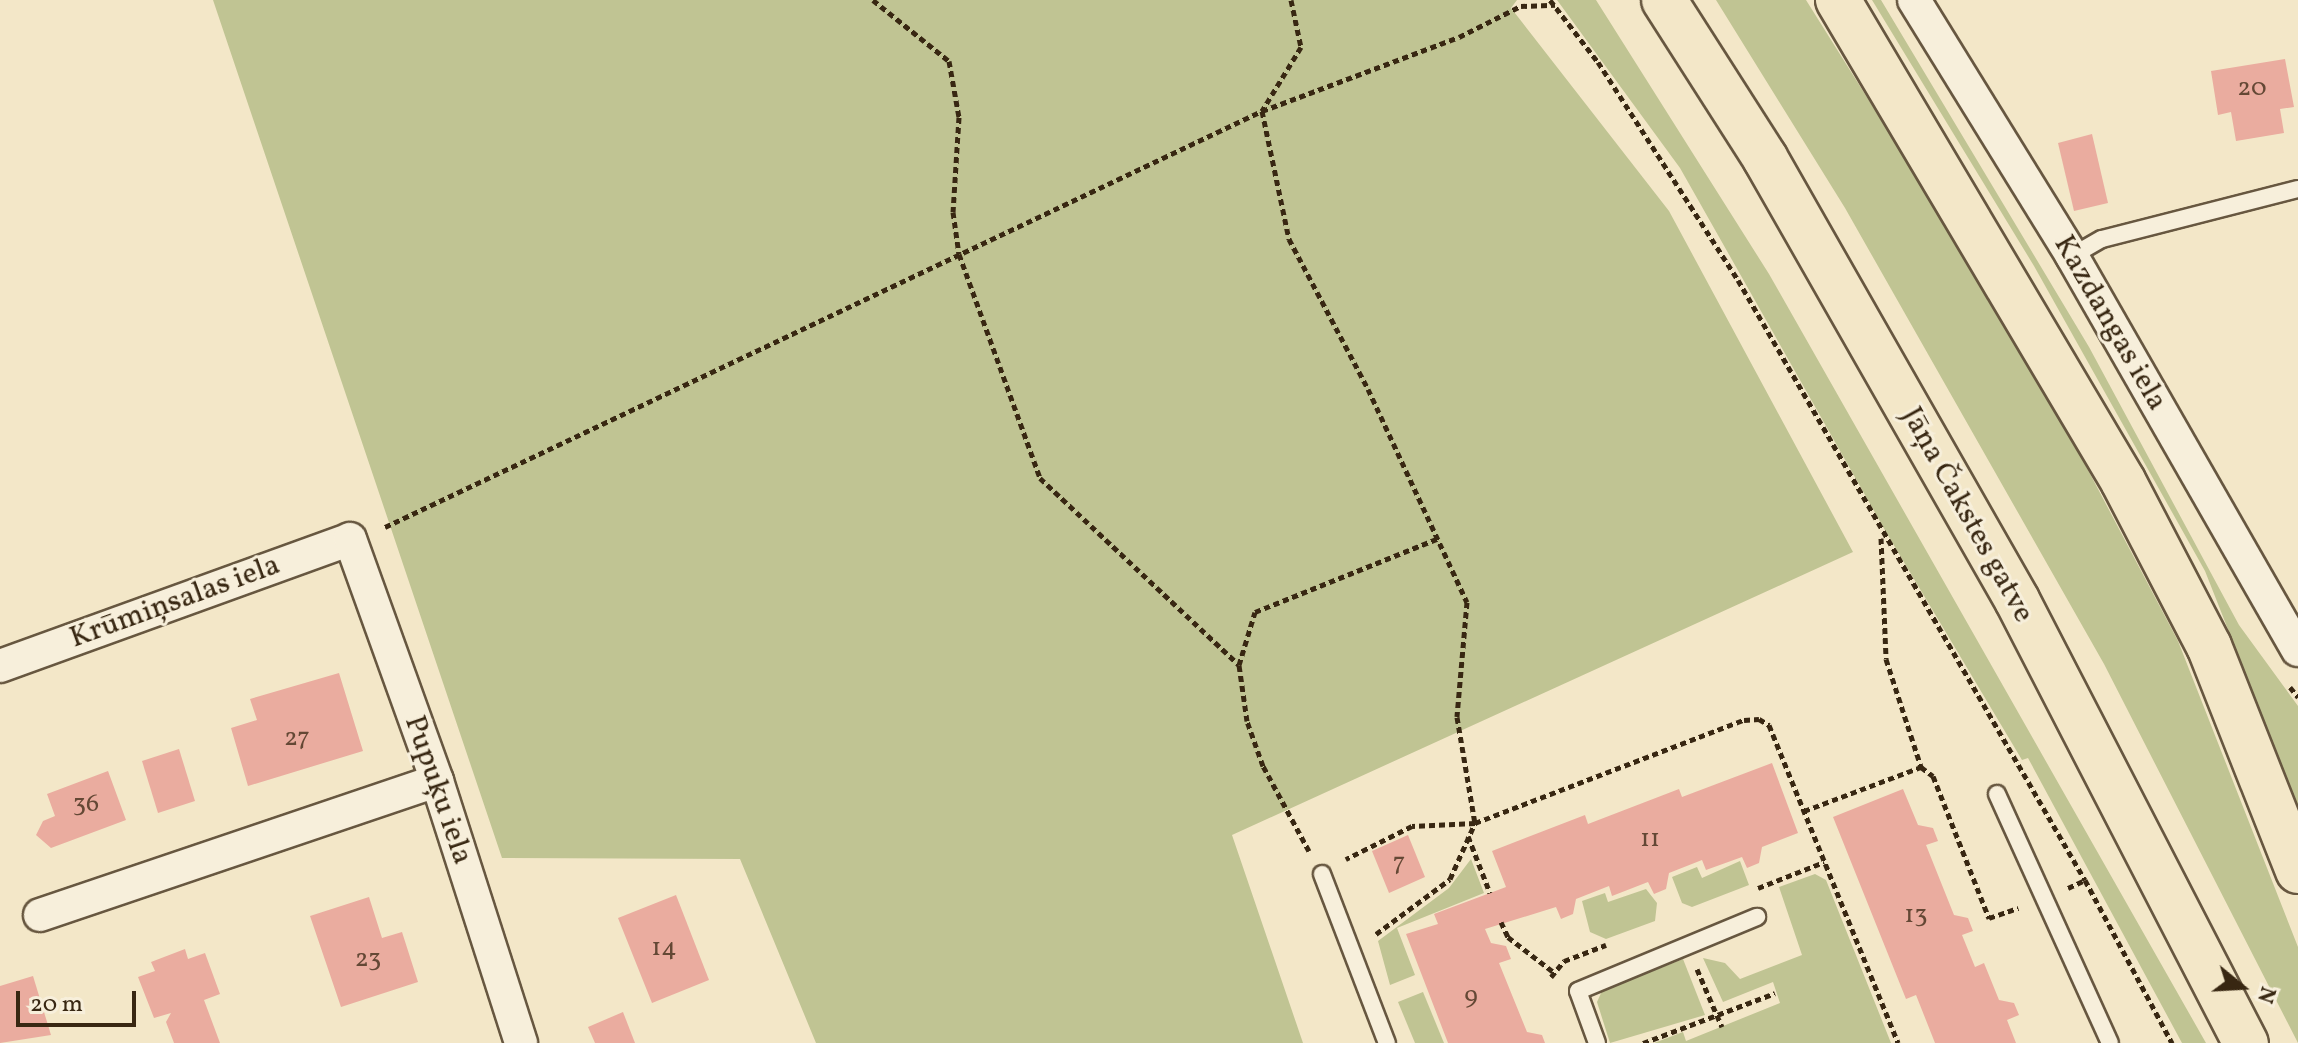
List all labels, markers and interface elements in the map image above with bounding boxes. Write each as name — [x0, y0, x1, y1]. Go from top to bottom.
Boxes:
house number: 20 — [2237, 73, 2267, 105]
street label: Kazdangas iela — [2045, 229, 2175, 417]
street label: Jāņa Čakstes gatve — [1893, 401, 2041, 629]
street label: Krūmiņsalas iela — [65, 547, 285, 657]
street label: Pupuķu iela — [396, 711, 480, 869]
house number: 27 — [284, 723, 310, 755]
house number: 36 — [73, 789, 99, 821]
house number: 11 — [1640, 824, 1660, 856]
house number: 7 — [1393, 848, 1405, 880]
house number: 13 — [1904, 900, 1928, 932]
house number: 14 — [651, 933, 677, 965]
house number: 23 — [355, 944, 381, 976]
north arrow — [2202, 947, 2282, 1027]
scale bar — [20, 975, 140, 1025]
house number: 9 — [1464, 981, 1478, 1013]
text: N — [2248, 982, 2283, 1007]
text: 20 m — [30, 988, 83, 1022]

